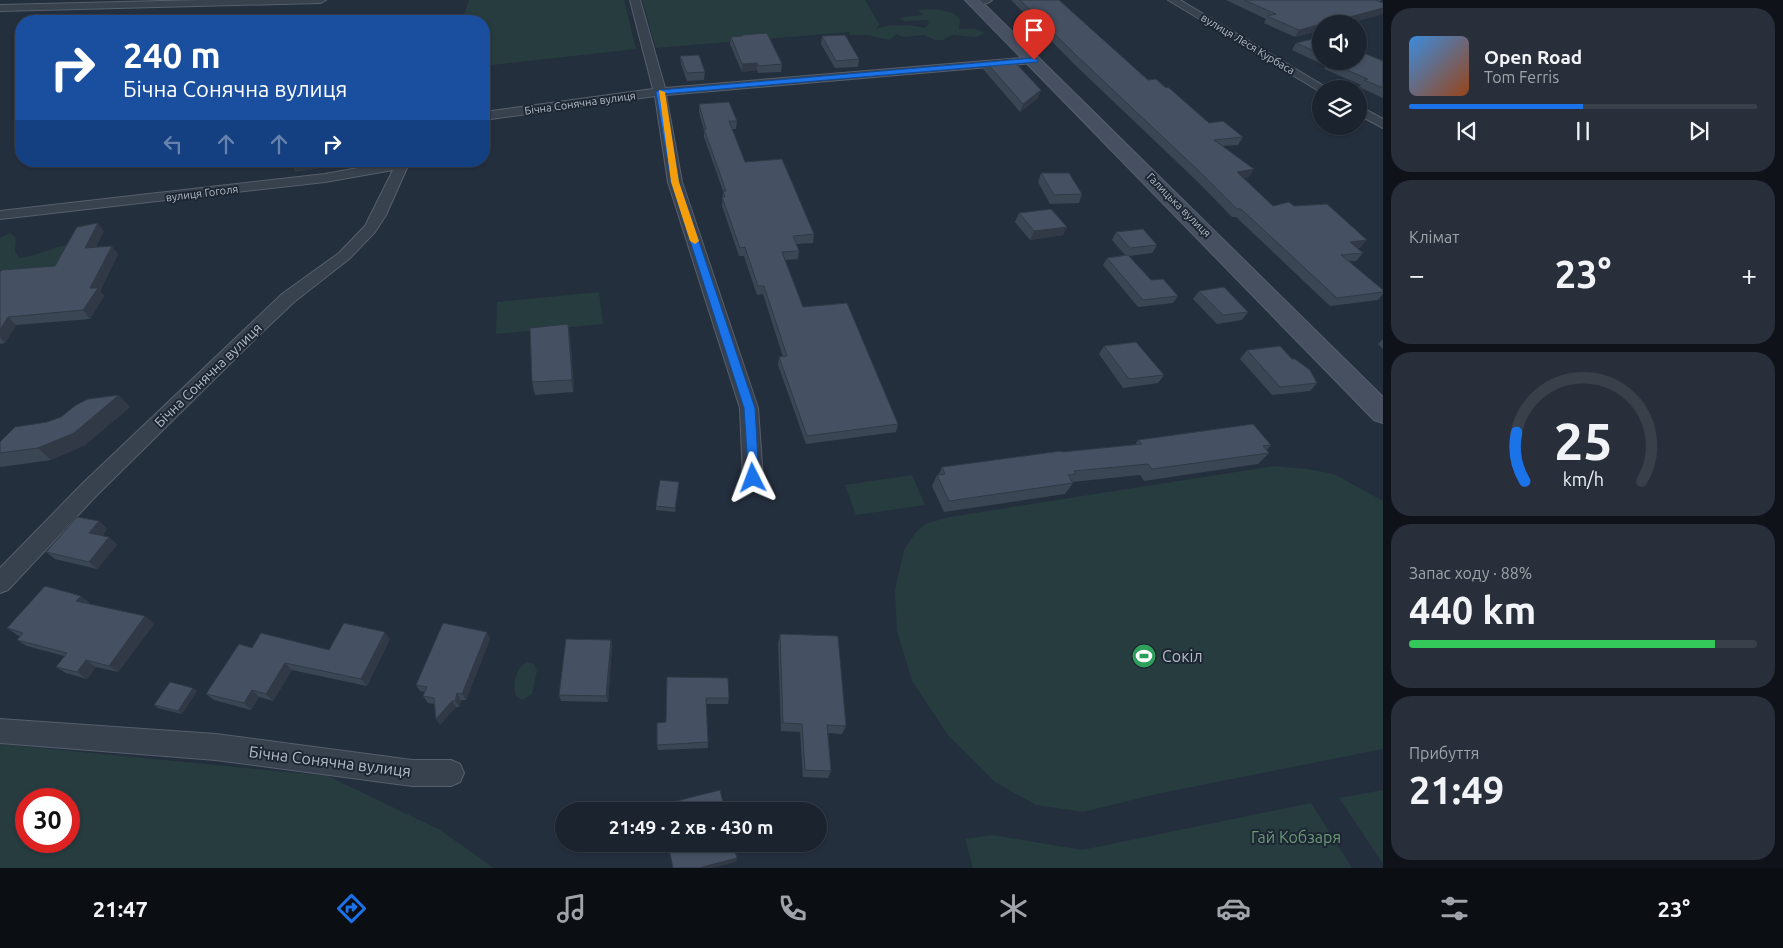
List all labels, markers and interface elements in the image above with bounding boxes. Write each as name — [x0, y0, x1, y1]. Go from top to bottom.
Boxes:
pin — [1013, 9, 1055, 60]
street label: вулиця Леся Курбаса — [1199, 11, 1297, 77]
map controls — [1312, 15, 1367, 135]
button: sound — [1312, 15, 1367, 70]
icon: arrive — [1020, 16, 1048, 44]
icon: right — [40, 35, 105, 100]
text: 240 m — [123, 35, 221, 75]
text: Open Road — [1484, 46, 1582, 68]
text: Tom Ferris — [1484, 68, 1559, 86]
text: Бічна Сонячна вулиця — [123, 76, 347, 101]
button: layers — [1312, 80, 1367, 135]
street label: Бічна Сонячна вулиця — [524, 89, 636, 117]
icon: previous — [1453, 117, 1481, 145]
icon: pause — [1569, 117, 1597, 145]
icon: next — [1685, 117, 1713, 145]
icon: left — [159, 130, 187, 158]
icon: ahead — [212, 130, 240, 158]
icon: ahead — [265, 130, 293, 158]
icon: right — [318, 130, 346, 158]
street label: Галицька вулиця — [1145, 171, 1213, 239]
street label: вулиця Гоголя — [165, 183, 239, 203]
text: Клімат — [1409, 228, 1459, 246]
text: 23° — [1555, 253, 1611, 295]
text: − — [1409, 259, 1425, 290]
text: + — [1741, 259, 1757, 290]
street label: Бічна Сонячна вулиця — [151, 320, 265, 430]
text: 25 — [1554, 412, 1612, 470]
position arrow — [726, 451, 778, 503]
text: km/h — [1562, 469, 1604, 489]
text: Запас ходу · 88% — [1409, 564, 1532, 582]
text: 440 km — [1409, 589, 1536, 631]
sports icon: Сокіл — [1131, 643, 1157, 669]
place label: Сокіл — [1162, 647, 1203, 665]
street label: Бічна Сонячна вулиця — [248, 742, 412, 780]
text: Прибуття — [1409, 744, 1479, 762]
text: 21:49 — [1409, 769, 1504, 811]
speed limit sign: 30 — [15, 788, 80, 853]
text: 21:49 · 2 хв · 430 m — [609, 816, 773, 838]
park label: Гай Кобзаря — [1251, 828, 1341, 846]
icon: directions — [334, 891, 369, 926]
icon: music — [554, 891, 589, 926]
icon: phone — [775, 891, 810, 926]
icon: climate — [996, 891, 1031, 926]
icon: car — [1216, 891, 1251, 926]
icon: filters — [1437, 891, 1472, 926]
text: 21:47 — [93, 896, 148, 921]
text: 23° — [1657, 896, 1690, 921]

